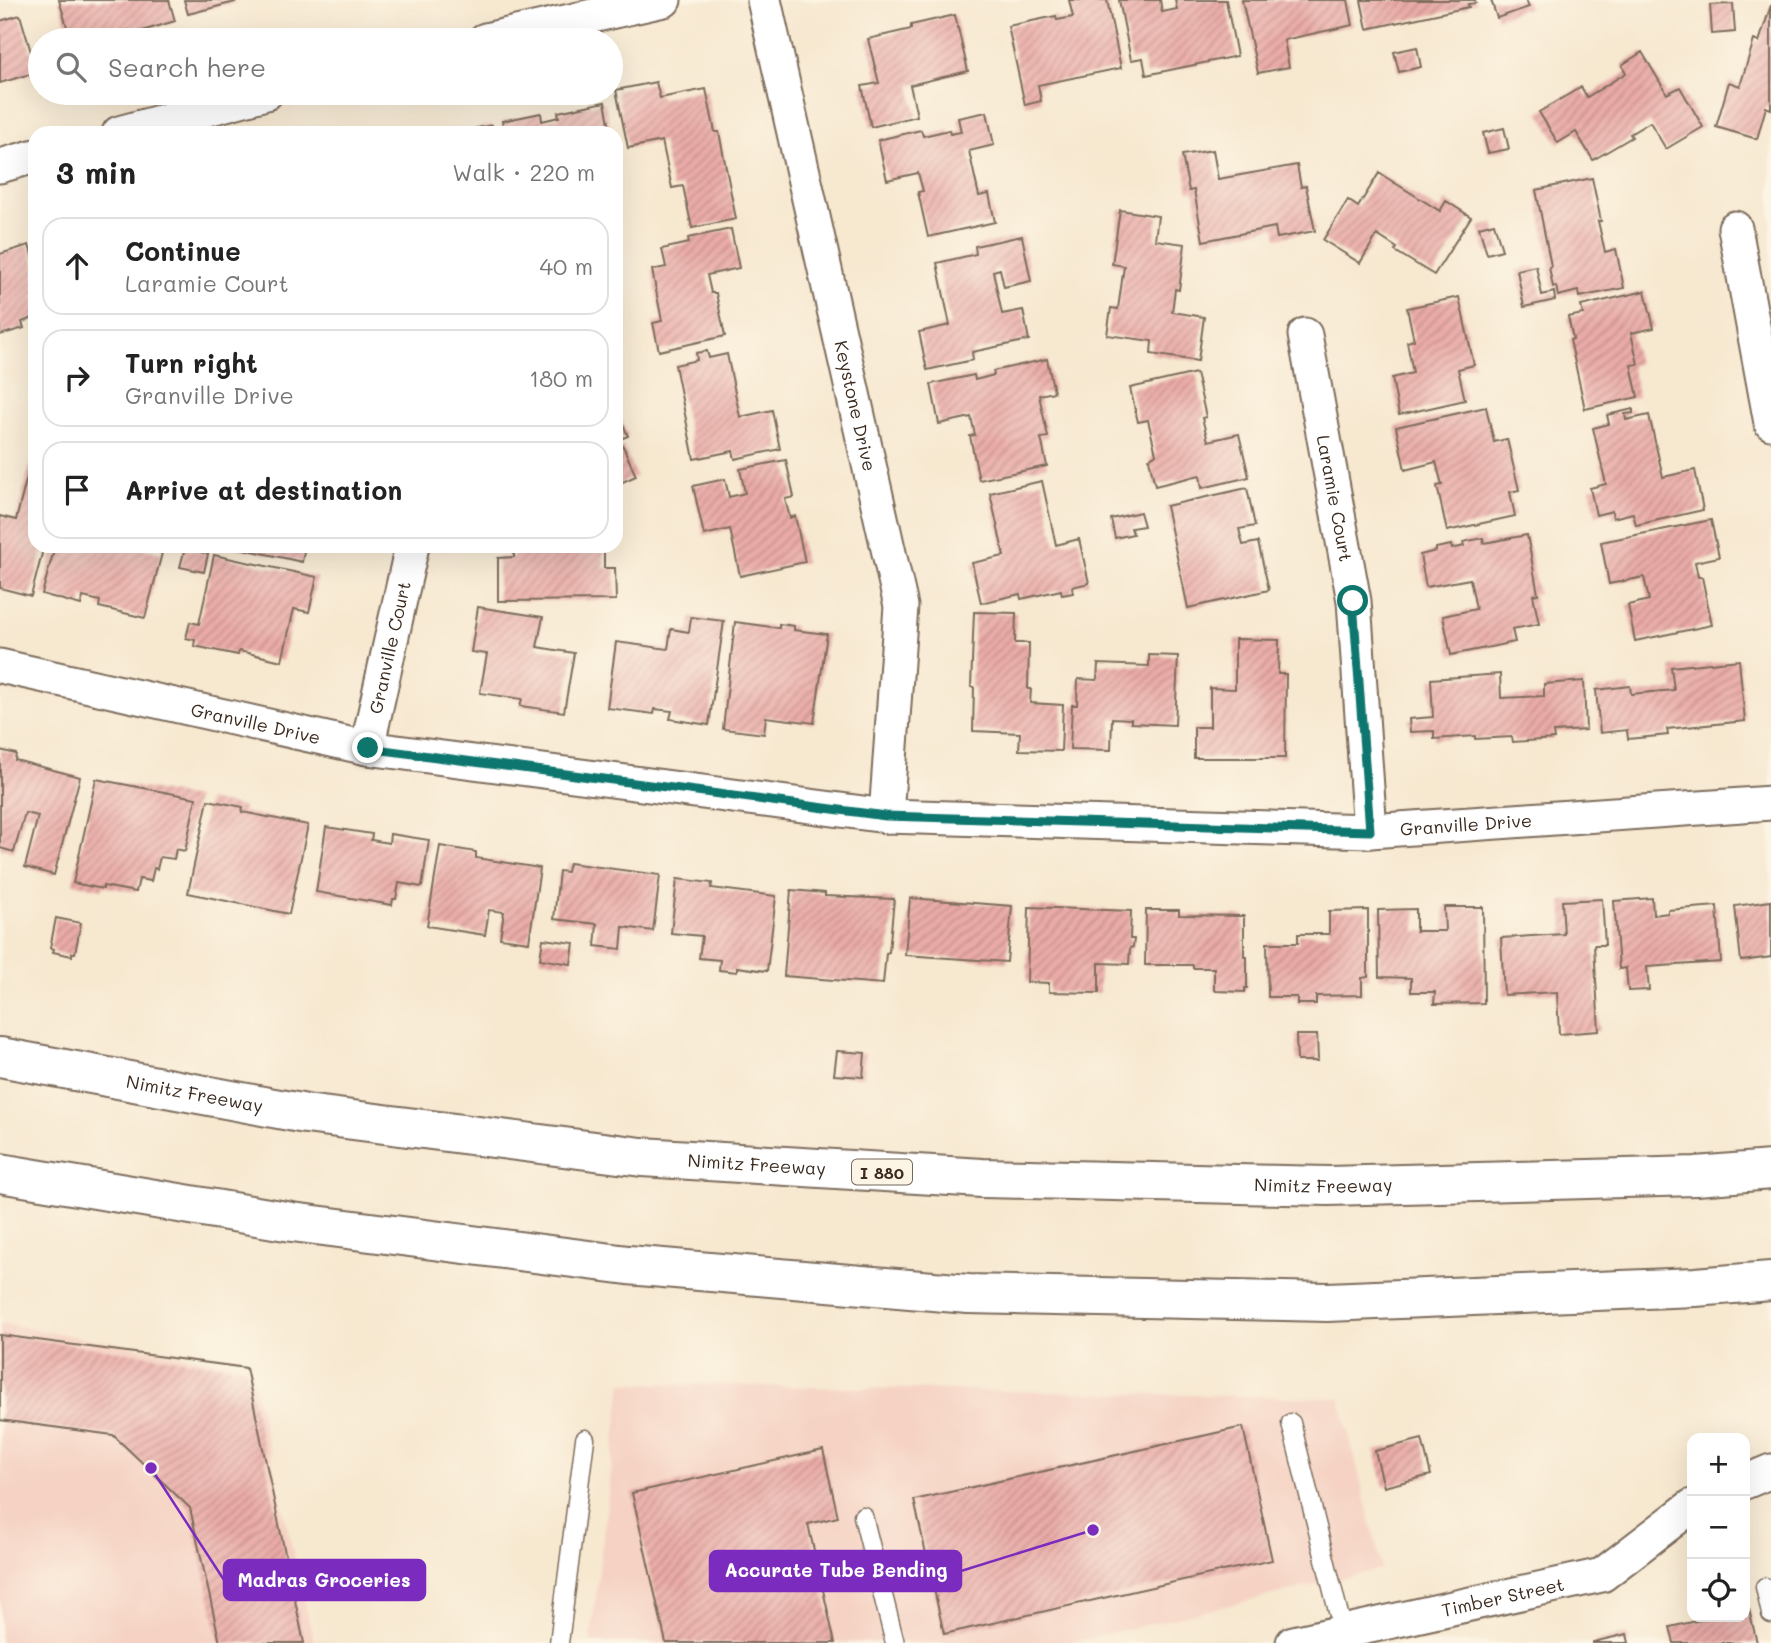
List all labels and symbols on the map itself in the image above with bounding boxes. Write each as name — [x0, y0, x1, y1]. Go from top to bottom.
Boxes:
street label: Keystone Drive — [829, 338, 882, 473]
street label: Laramie Court — [1312, 433, 1358, 563]
street label: Granville Court — [363, 579, 416, 716]
route start — [1337, 585, 1368, 616]
street label: Granville Drive — [189, 697, 323, 749]
route end — [352, 732, 383, 763]
street label: Granville Drive — [1399, 808, 1533, 841]
street label: Nimitz Freeway — [124, 1069, 265, 1118]
street label: Nimitz Freeway — [687, 1148, 827, 1180]
road number: I 880 — [852, 1160, 912, 1184]
street label: Nimitz Freeway — [1254, 1172, 1393, 1198]
callout: Accurate Tube Bending — [710, 1551, 961, 1591]
text: Accurate Tube Bending — [724, 1557, 948, 1582]
callout: Madras Groceries — [224, 1560, 425, 1600]
text: Madras Groceries — [237, 1567, 411, 1592]
street label: Timber Street — [1440, 1572, 1566, 1622]

